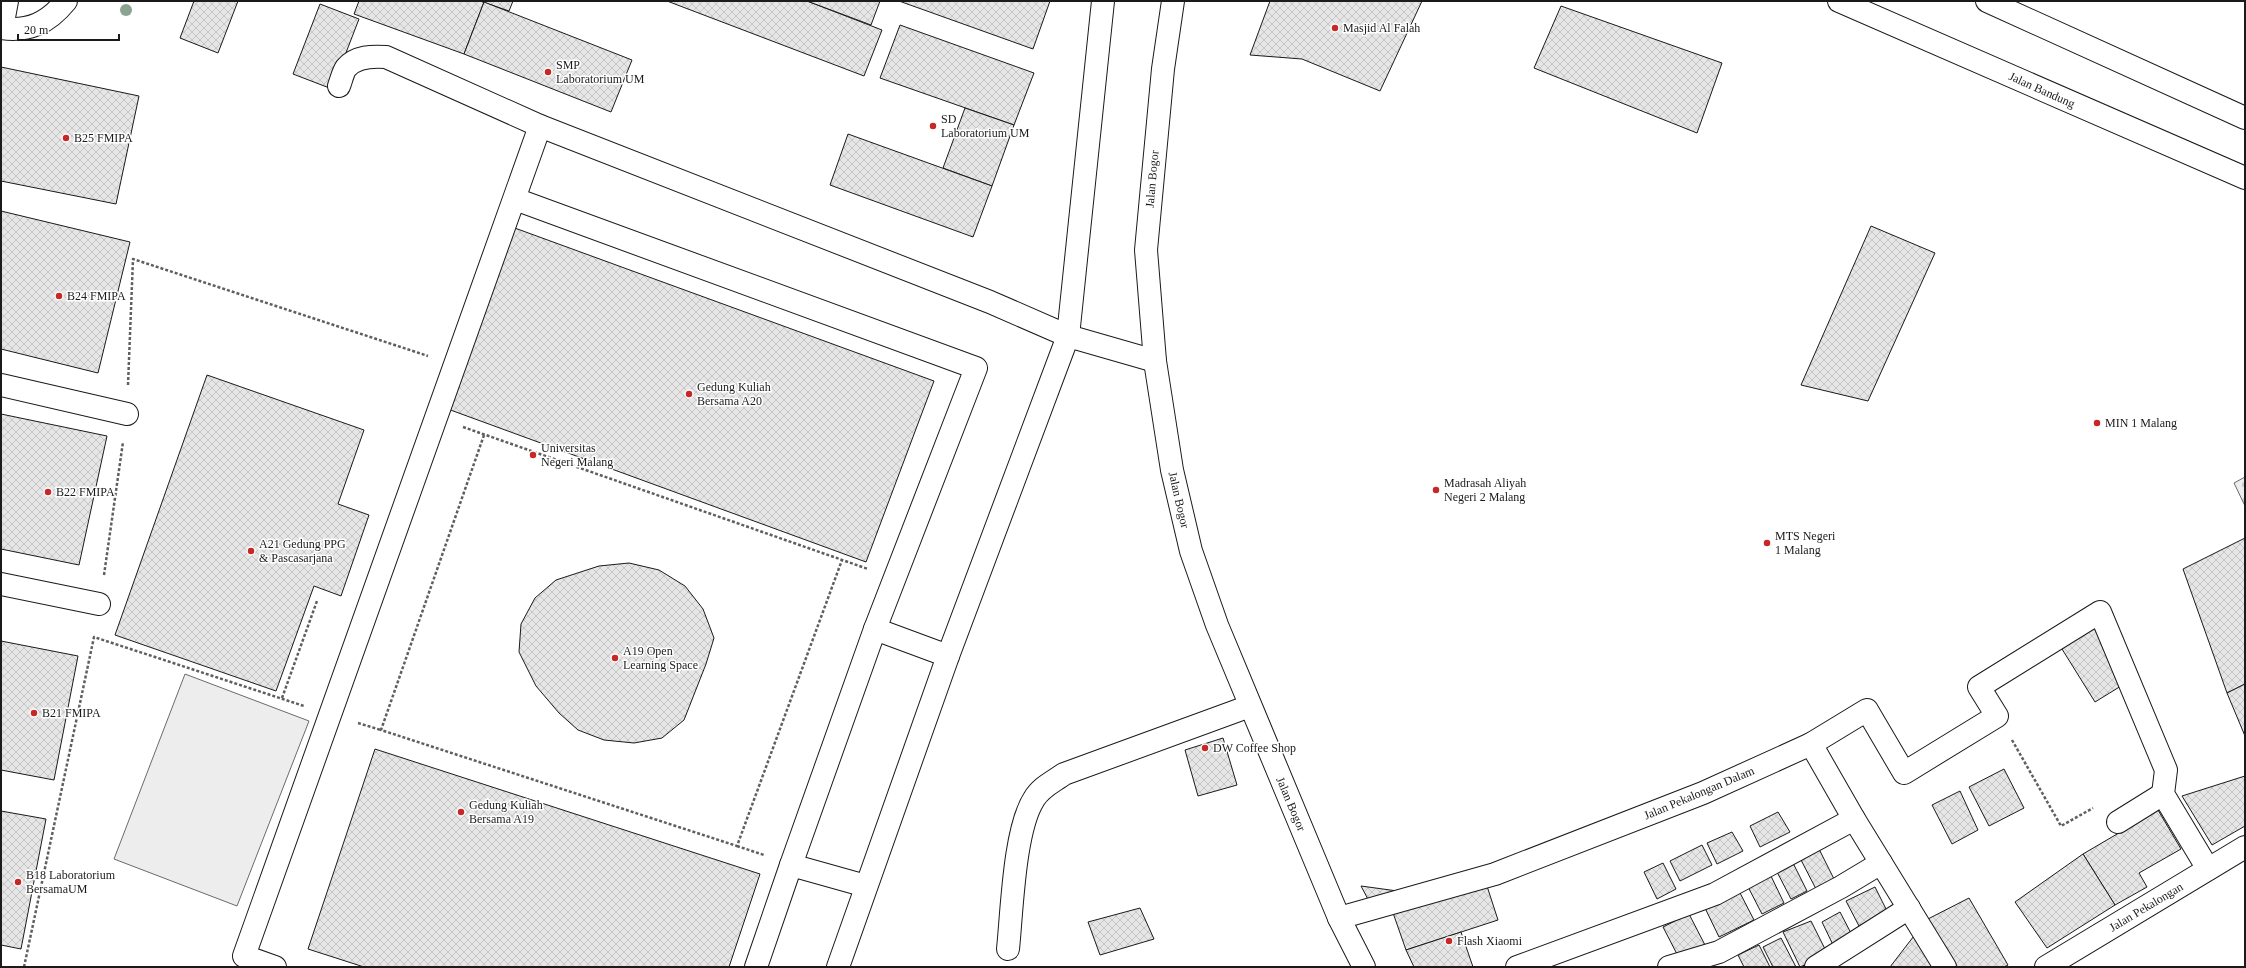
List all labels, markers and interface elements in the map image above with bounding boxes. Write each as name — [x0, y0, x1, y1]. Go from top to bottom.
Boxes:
scale bar — [18, 16, 119, 42]
place label: Masjid Al Falah — [1343, 21, 1420, 35]
text: 20 m — [24, 23, 49, 37]
marker: Masjid Al Falah — [1330, 23, 1340, 33]
place label: SMP Laboratorium UM — [556, 58, 645, 86]
marker: SMP Laboratorium UM — [543, 67, 553, 77]
street label: Jalan Bandung — [2007, 69, 2077, 111]
place label: SD Laboratorium UM — [941, 112, 1030, 140]
marker: SD Laboratorium UM — [928, 121, 938, 131]
place label: B25 FMIPA — [74, 131, 133, 145]
marker: B25 FMIPA — [61, 133, 71, 143]
street label: Jalan Bogor — [1143, 150, 1161, 208]
place label: B24 FMIPA — [67, 289, 126, 303]
marker: B24 FMIPA — [54, 291, 64, 301]
place label: Gedung Kuliah Bersama A20 — [697, 380, 771, 408]
marker: Gedung Kuliah Bersama A20 — [684, 389, 694, 399]
place label: MIN 1 Malang — [2105, 416, 2177, 430]
marker: MIN 1 Malang — [2092, 418, 2102, 428]
place label: Universitas Negeri Malang — [541, 441, 613, 469]
marker: Universitas Negeri Malang — [528, 450, 538, 460]
street label: Jalan Bogor — [1166, 470, 1192, 530]
place label: Madrasah Aliyah Negeri 2 Malang — [1444, 476, 1526, 504]
place label: B22 FMIPA — [56, 485, 115, 499]
marker: Madrasah Aliyah Negeri 2 Malang — [1431, 485, 1441, 495]
marker: B22 FMIPA — [43, 487, 53, 497]
place label: MTS Negeri 1 Malang — [1775, 529, 1836, 557]
place label: A21 Gedung PPG & Pascasarjana — [259, 537, 346, 565]
marker: MTS Negeri 1 Malang — [1762, 538, 1772, 548]
marker: A21 Gedung PPG & Pascasarjana — [246, 546, 256, 556]
place label: A19 Open Learning Space — [623, 644, 698, 672]
marker: A19 Open Learning Space — [610, 653, 620, 663]
place label: B21 FMIPA — [42, 706, 101, 720]
marker: B21 FMIPA — [29, 708, 39, 718]
place label: DW Coffee Shop — [1213, 741, 1296, 755]
marker: DW Coffee Shop — [1200, 743, 1210, 753]
street label: Jalan Pekalongan Dalam — [1642, 763, 1757, 823]
street label: Jalan Bogor — [1273, 775, 1309, 833]
place label: Gedung Kuliah Bersama A19 — [469, 798, 543, 826]
marker: Gedung Kuliah Bersama A19 — [456, 807, 466, 817]
place label: B18 Laboratorium BersamaUM — [26, 868, 116, 896]
marker: B18 Laboratorium BersamaUM — [13, 877, 23, 887]
street label: Jalan Pekalongan — [2107, 879, 2185, 935]
place label: Flash Xiaomi — [1457, 934, 1523, 948]
marker: Flash Xiaomi — [1444, 936, 1454, 946]

